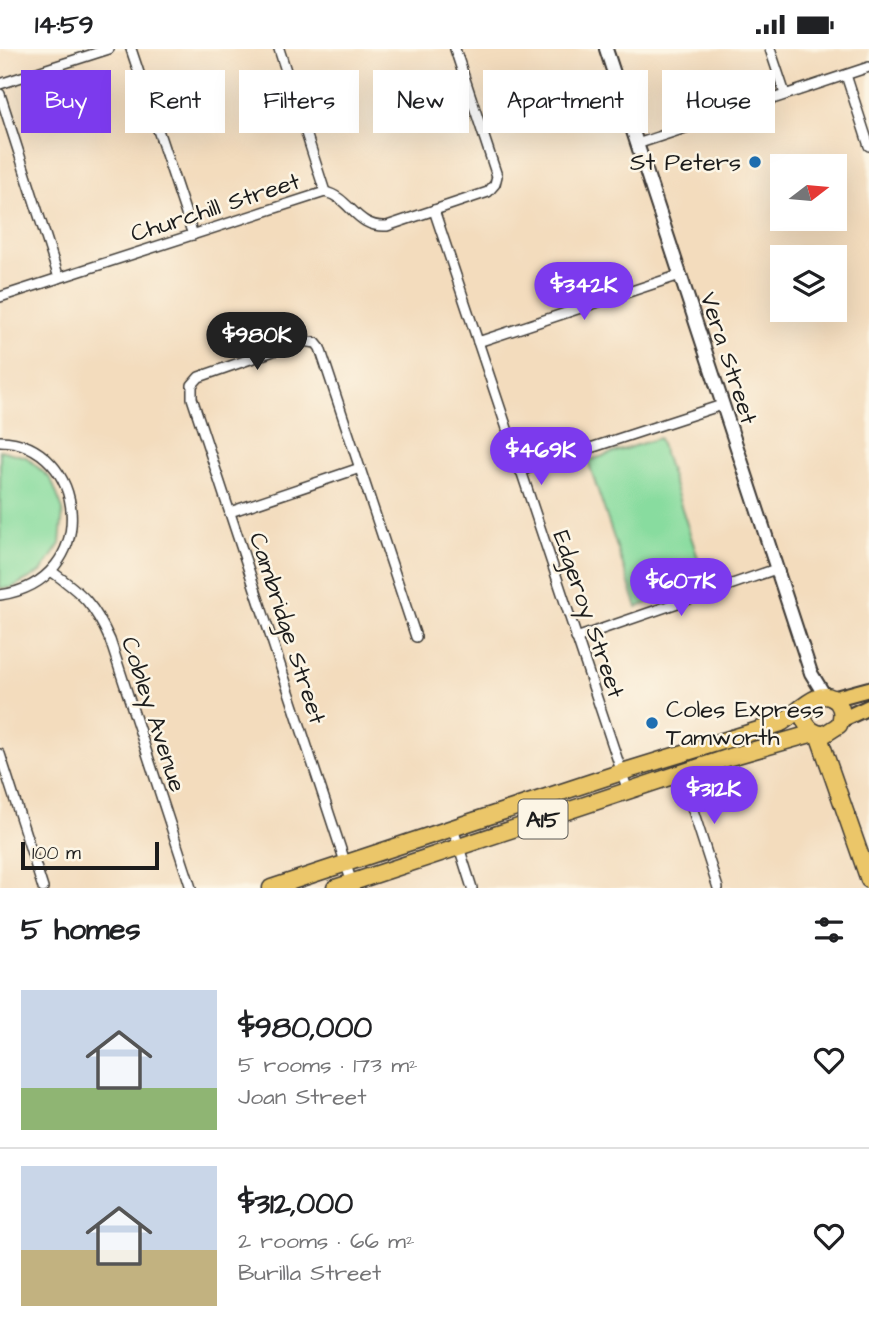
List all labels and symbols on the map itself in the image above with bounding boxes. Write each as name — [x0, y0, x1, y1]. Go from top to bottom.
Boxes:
place label: St Peters — [630, 146, 741, 180]
marker: St Peters — [747, 154, 763, 170]
north arrow — [770, 154, 847, 231]
street label: Churchill Street — [126, 164, 305, 251]
pin: $342K — [535, 263, 633, 322]
street label: Vera Street — [691, 288, 765, 429]
pin: $980K — [208, 313, 306, 372]
pin: $469K — [492, 427, 590, 487]
street label: Edgeroy Street — [542, 526, 633, 703]
street label: Cambridge Street — [239, 528, 334, 729]
pin: $607K — [632, 559, 730, 618]
street label: Cobley Avenue — [111, 632, 194, 797]
place label: Coles Express Tamworth — [666, 693, 824, 755]
marker: Coles Express Tamworth — [644, 715, 660, 731]
pin: $312K — [665, 767, 763, 826]
road number: A15 — [518, 799, 568, 839]
scale bar — [21, 839, 159, 871]

